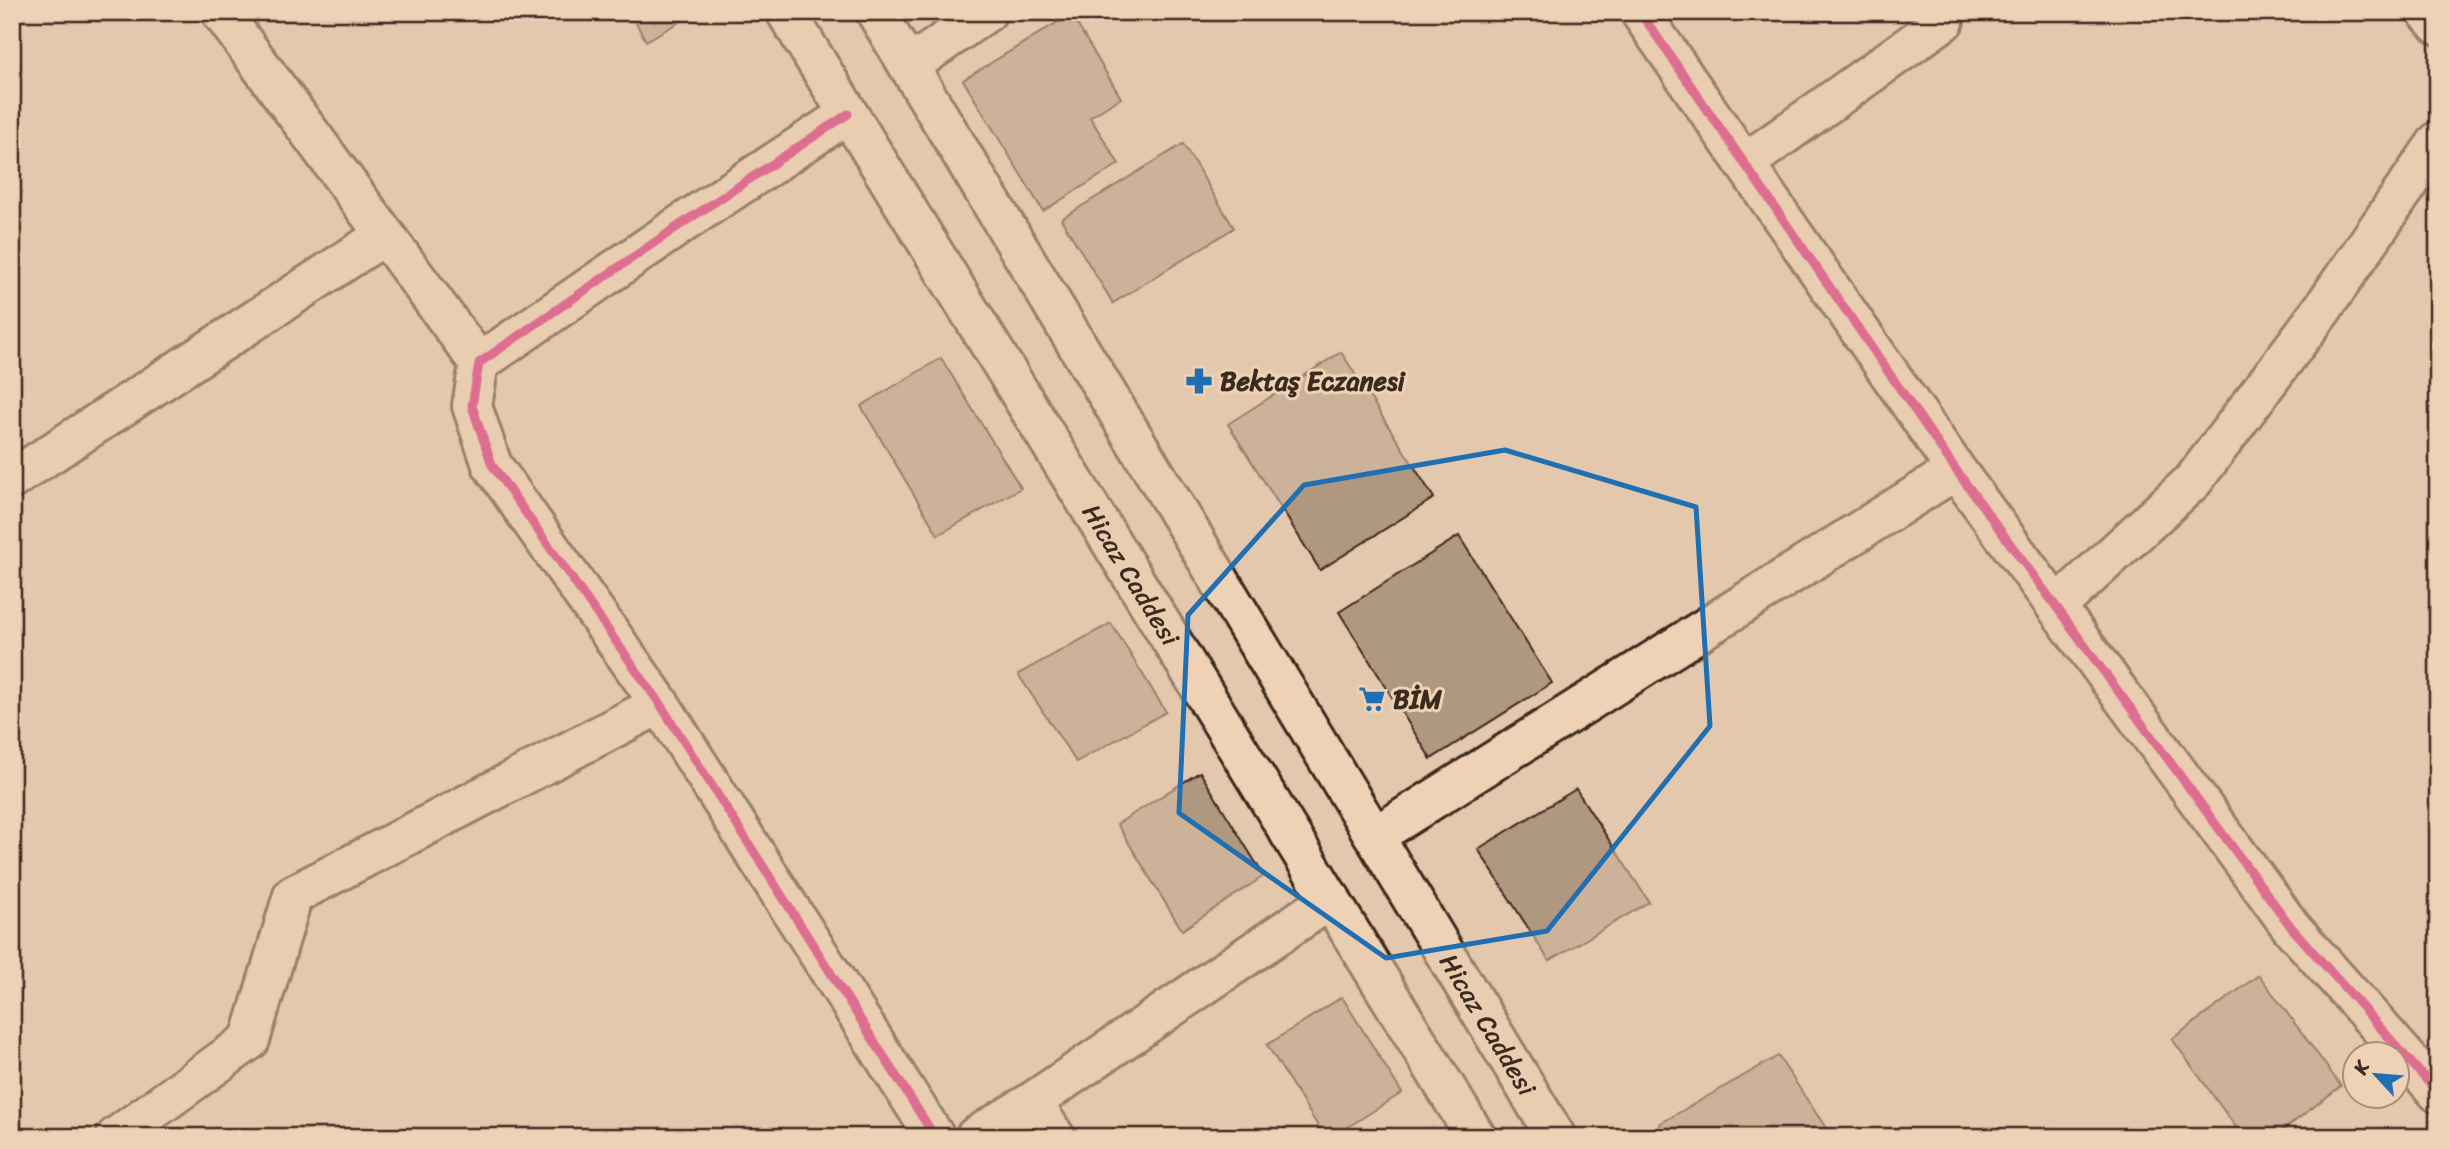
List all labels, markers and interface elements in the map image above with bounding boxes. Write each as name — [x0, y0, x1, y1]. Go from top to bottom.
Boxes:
place label: Bektaş Eczanesi — [1220, 358, 1407, 404]
pharmacy icon: Bektaş Eczanesi — [1184, 366, 1214, 396]
street label: Hicaz Caddesi — [1070, 494, 1193, 656]
place label: BİM — [1393, 676, 1443, 722]
supermarket icon: BİM — [1357, 684, 1387, 714]
street label: Hicaz Caddesi — [1427, 944, 1549, 1105]
north arrow — [2342, 1040, 2412, 1110]
text: K — [2343, 1054, 2379, 1081]

